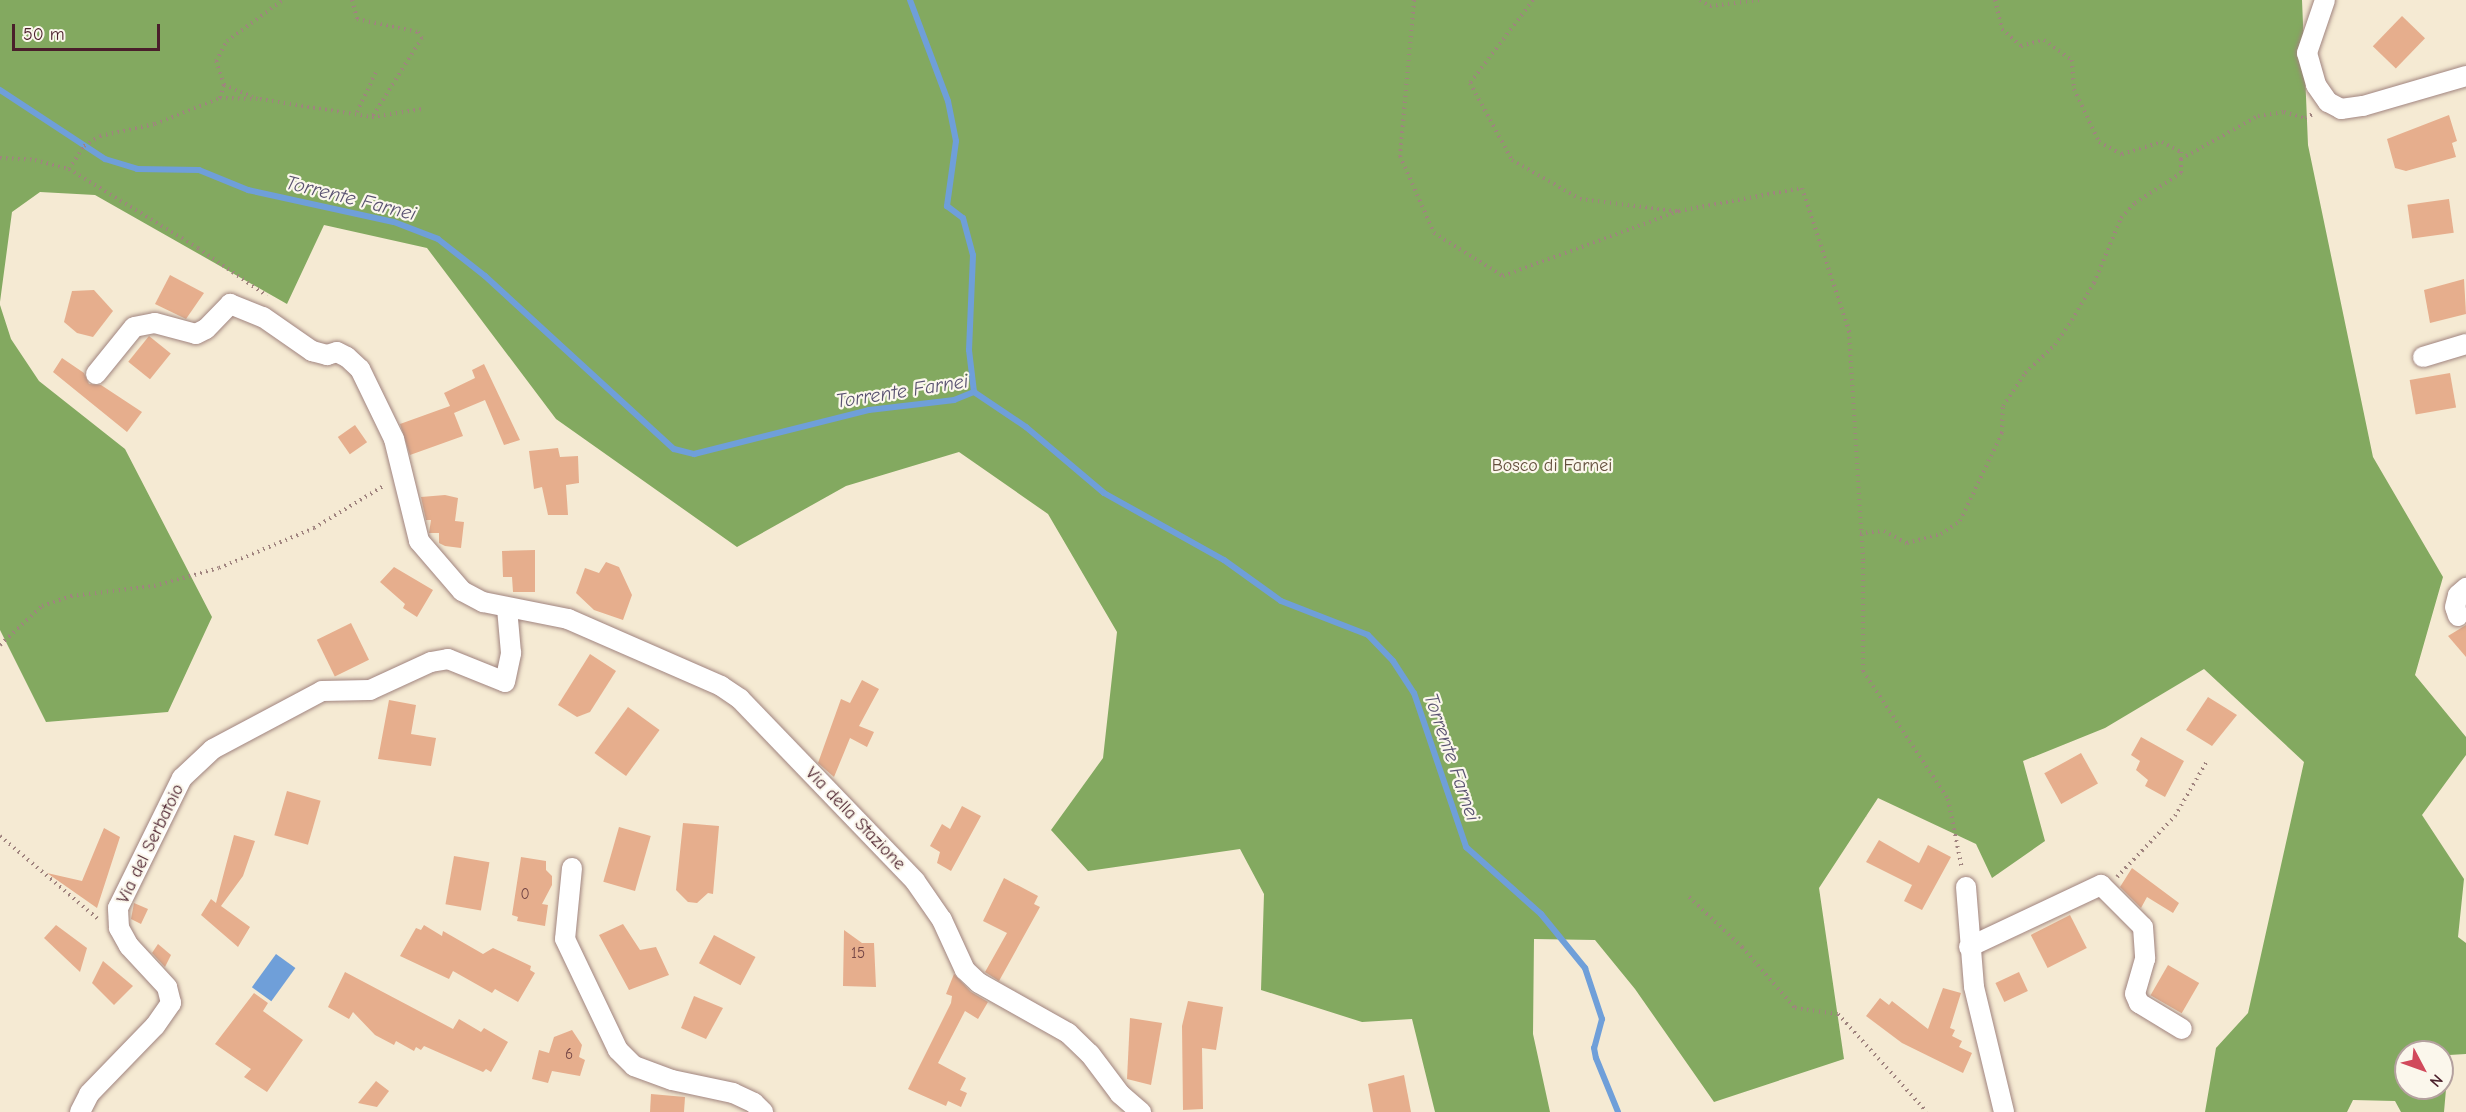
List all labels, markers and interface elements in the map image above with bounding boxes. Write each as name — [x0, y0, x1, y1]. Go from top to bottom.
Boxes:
scale bar — [15, 12, 164, 50]
text: 50 m — [23, 24, 65, 45]
water label: Torrente Farnei — [283, 170, 419, 226]
water label: Torrente Farnei — [834, 369, 970, 413]
park label: Bosco di Farnei — [1492, 455, 1612, 477]
water label: Torrente Farnei — [1419, 690, 1485, 824]
street label: Via della Stazione — [800, 763, 910, 875]
street label: Via del Serbatoio — [113, 781, 189, 907]
house number: 0 — [520, 886, 530, 904]
house number: 15 — [851, 945, 865, 963]
north arrow — [2394, 1040, 2454, 1100]
house number: 6 — [565, 1046, 573, 1064]
text: N — [2426, 1071, 2446, 1090]

